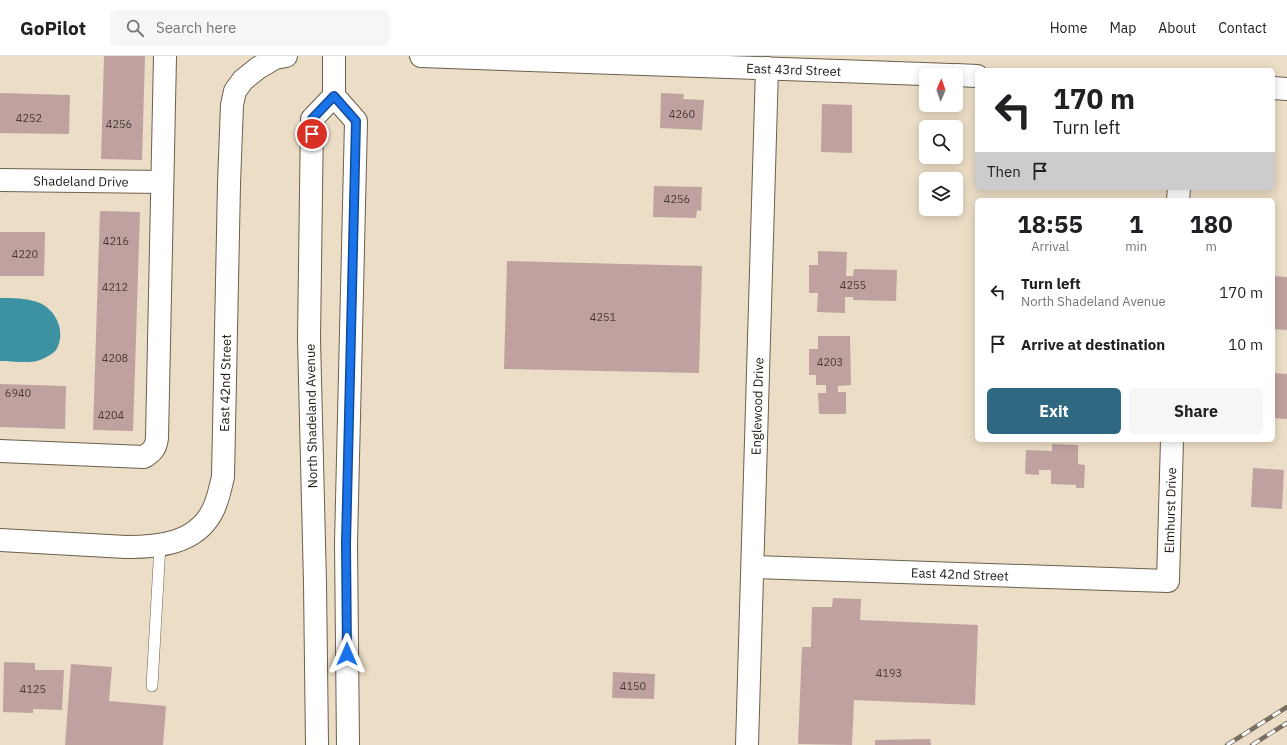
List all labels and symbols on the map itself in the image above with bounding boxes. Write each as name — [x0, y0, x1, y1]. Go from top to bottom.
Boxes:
street label: East 43rd Street — [746, 60, 842, 80]
north arrow — [919, 68, 963, 112]
house number: 4260 — [669, 107, 695, 121]
house number: 4252 — [16, 111, 42, 125]
house number: 4256 — [106, 117, 132, 131]
pin — [295, 117, 329, 151]
street label: Shadeland Drive — [33, 172, 129, 191]
house number: 4256 — [664, 192, 690, 206]
house number: 4216 — [103, 234, 129, 248]
house number: 4220 — [12, 247, 38, 261]
house number: 4255 — [840, 278, 866, 292]
house number: 4212 — [102, 280, 128, 294]
house number: 4251 — [590, 310, 617, 324]
street label: East 42nd Street — [216, 334, 235, 432]
street label: North Shadeland Avenue — [302, 343, 321, 489]
house number: 4208 — [102, 351, 128, 365]
house number: 4203 — [817, 355, 843, 369]
street label: Englewood Drive — [748, 357, 767, 455]
house number: 6940 — [5, 386, 31, 400]
house number: 4204 — [98, 408, 125, 422]
street label: Elmhurst Drive — [1161, 467, 1180, 554]
street label: East 42nd Street — [911, 564, 1009, 585]
position arrow — [326, 633, 368, 675]
house number: 4193 — [876, 666, 902, 680]
house number: 4150 — [620, 679, 646, 693]
house number: 4125 — [20, 682, 46, 696]

